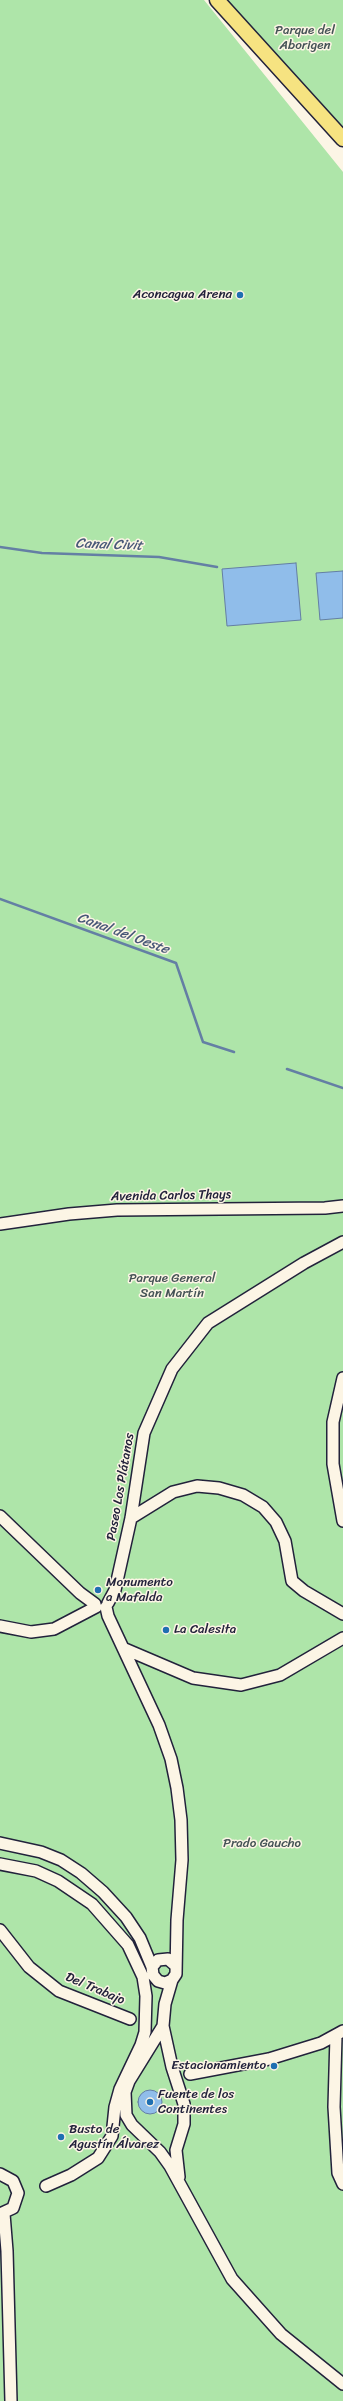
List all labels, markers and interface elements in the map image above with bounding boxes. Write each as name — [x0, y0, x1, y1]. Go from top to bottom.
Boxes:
park label: Parque del Aborigen — [275, 23, 335, 54]
place label: Aconcagua Arena — [133, 287, 232, 303]
marker: Aconcagua Arena — [235, 290, 245, 300]
water label: Canal Civit — [75, 535, 143, 555]
water label: Canal del Oeste — [75, 910, 171, 958]
street label: Avenida Carlos Thays — [111, 1187, 231, 1205]
park label: Parque General San Martín — [129, 1271, 215, 1302]
street label: Paseo Los Plátanos — [104, 1432, 138, 1542]
place label: Monumento a Mafalda — [106, 1575, 173, 1606]
marker: Monumento a Mafalda — [93, 1585, 103, 1595]
place label: La Calesita — [174, 1622, 236, 1638]
marker: La Calesita — [161, 1625, 171, 1635]
park label: Prado Gaucho — [223, 1836, 301, 1852]
street label: Del Trabajo — [63, 1969, 127, 2009]
place label: Estacionamiento — [171, 2058, 266, 2074]
marker: Estacionamiento — [269, 2061, 279, 2071]
place label: Fuente de los Continentes — [158, 2087, 234, 2118]
marker: Fuente de los Continentes — [145, 2097, 155, 2107]
place label: Busto de Agustín Álvarez — [69, 2122, 159, 2153]
marker: Busto de Agustín Álvarez — [56, 2132, 66, 2142]

